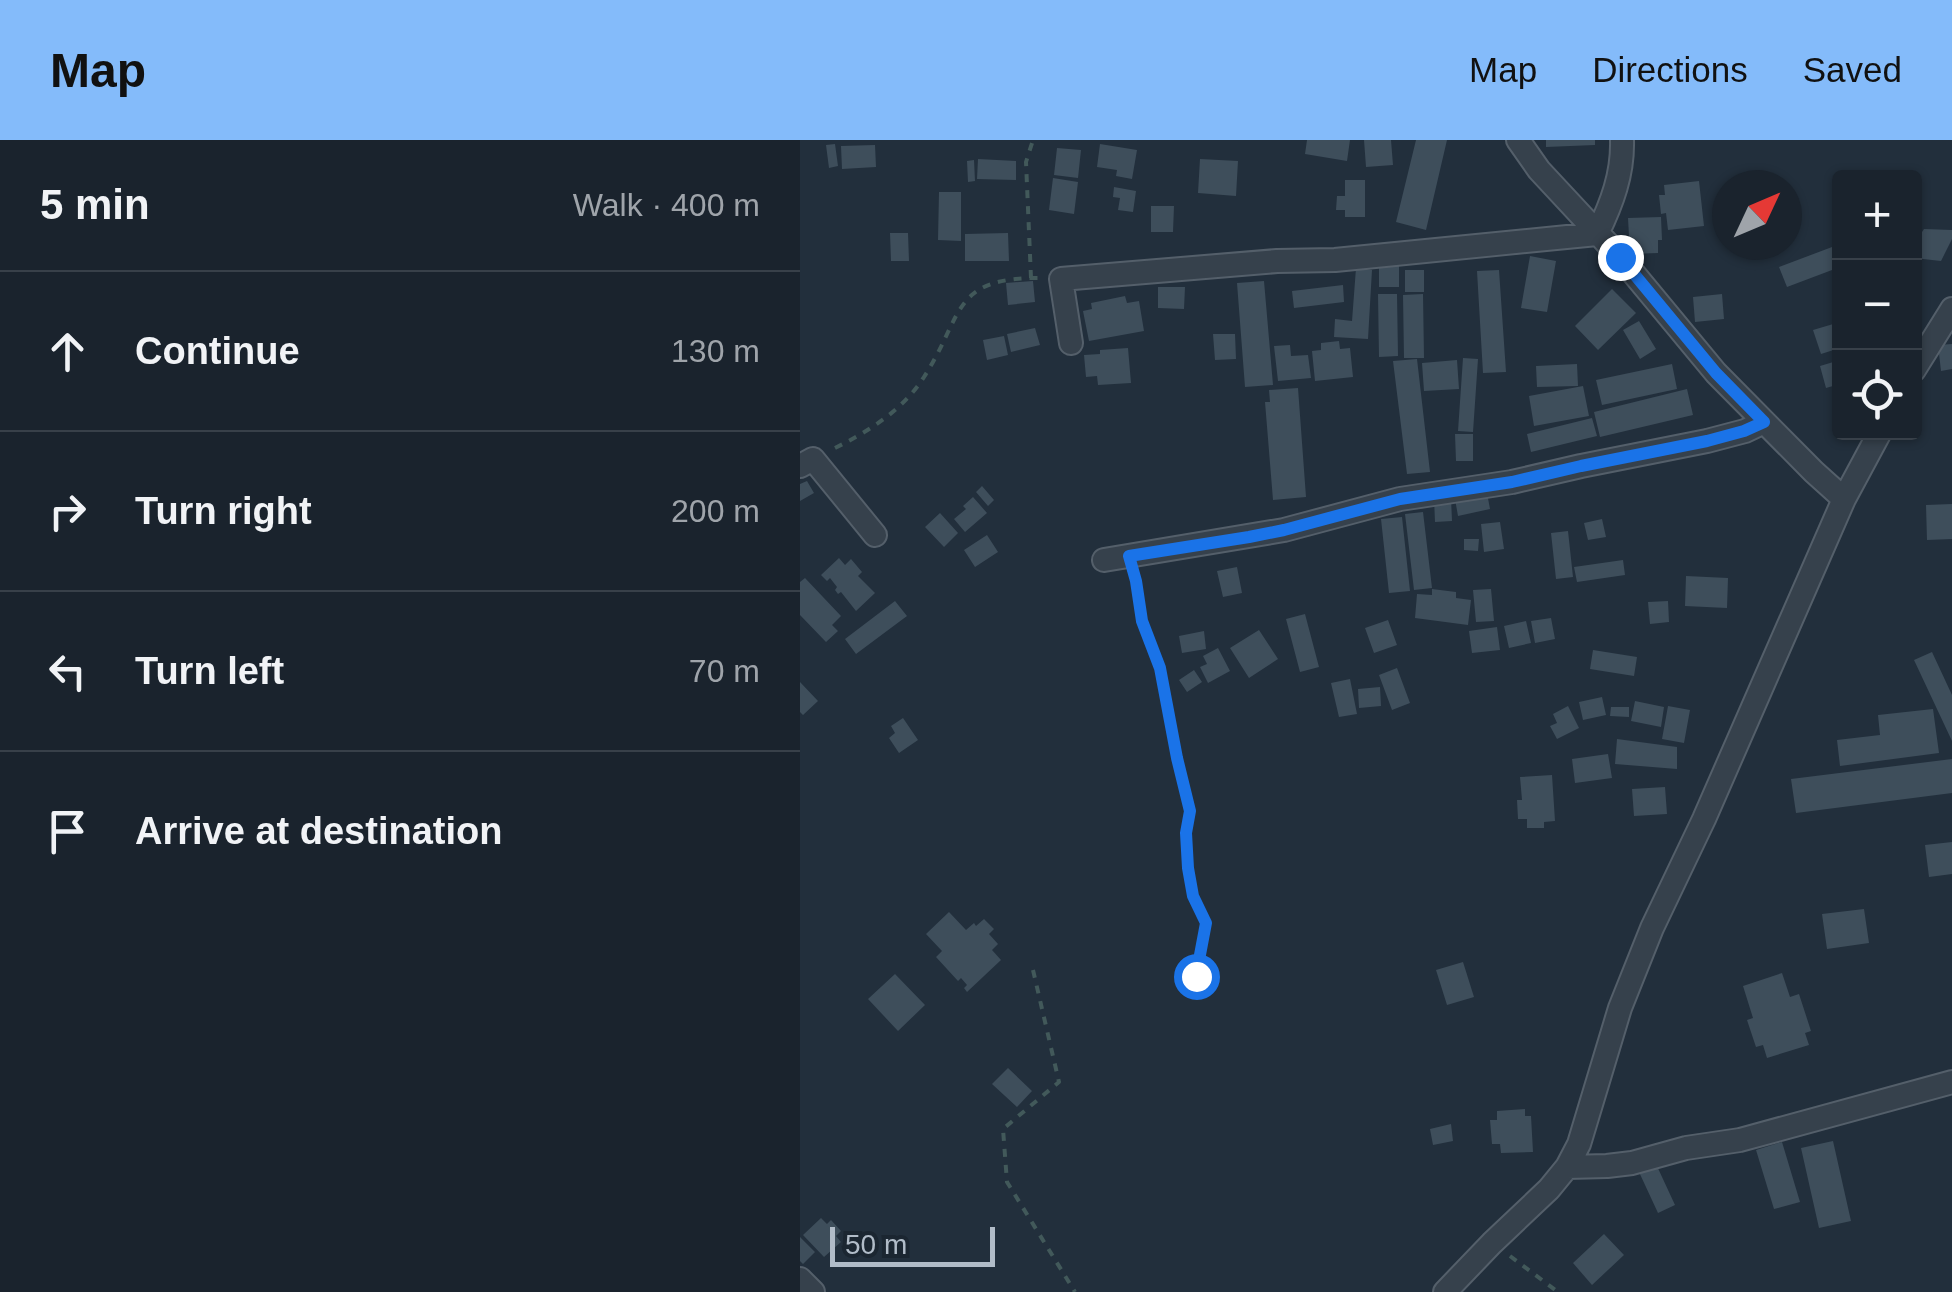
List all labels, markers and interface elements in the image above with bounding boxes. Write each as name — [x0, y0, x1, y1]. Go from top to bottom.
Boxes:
text: Map — [50, 44, 146, 97]
text: Map — [1469, 50, 1537, 89]
text: Directions — [1592, 50, 1748, 89]
text: Saved — [1803, 50, 1902, 89]
north arrow — [1712, 170, 1802, 260]
map controls — [1832, 170, 1922, 440]
button: + — [1832, 170, 1922, 260]
text: 5 min — [40, 181, 150, 228]
text: Walk · 400 m — [573, 187, 760, 223]
route end — [1598, 235, 1644, 281]
button: − — [1832, 260, 1922, 350]
icon: ahead — [40, 324, 95, 379]
text: Continue — [135, 330, 300, 372]
text: 130 m — [671, 333, 760, 369]
button: locate — [1832, 350, 1922, 440]
icon: right — [40, 484, 95, 539]
text: Turn right — [135, 490, 312, 532]
text: 200 m — [671, 493, 760, 529]
icon: left — [40, 644, 95, 699]
text: Turn left — [135, 650, 284, 692]
text: 70 m — [689, 653, 760, 689]
icon: arrive — [40, 804, 95, 859]
text: Arrive at destination — [135, 810, 502, 852]
route start — [1174, 954, 1220, 1000]
scale bar — [830, 1222, 995, 1266]
text: 50 m — [845, 1229, 907, 1260]

